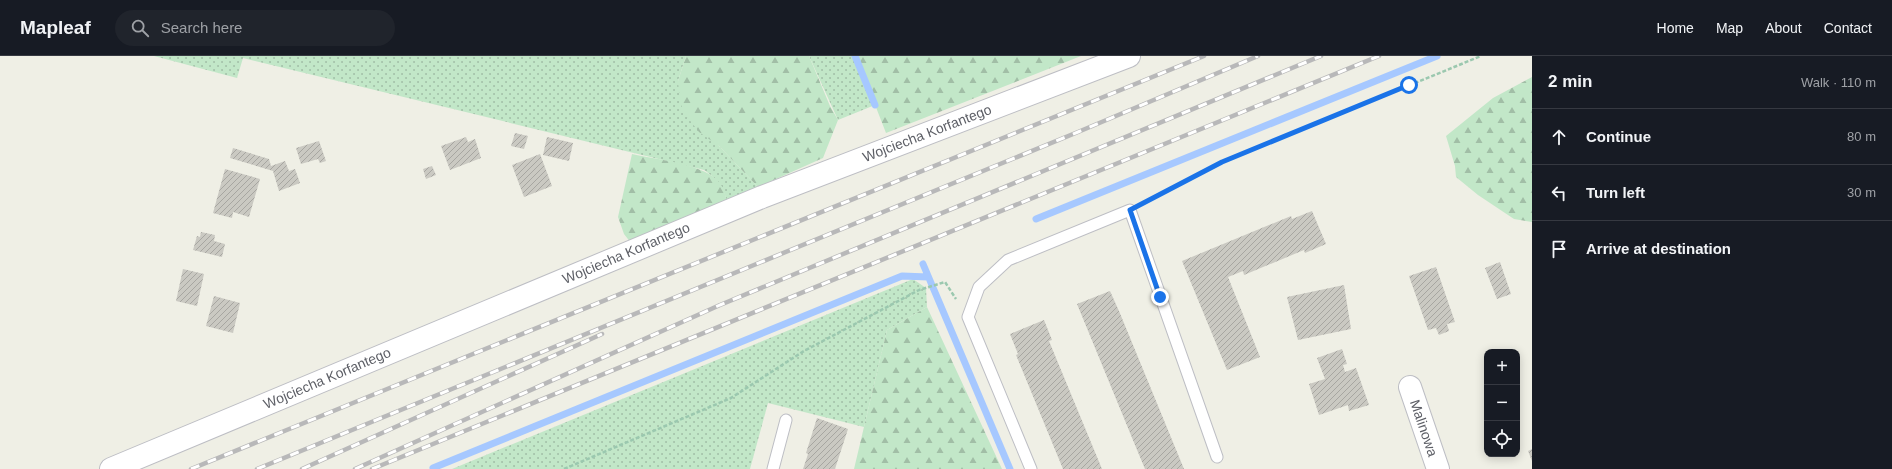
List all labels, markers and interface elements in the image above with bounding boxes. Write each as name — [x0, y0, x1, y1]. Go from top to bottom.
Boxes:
search box — [115, 10, 395, 46]
text: Mapleaf — [20, 17, 91, 38]
icon: search — [129, 17, 151, 39]
text: Search here — [161, 19, 242, 36]
text: Home — [1657, 20, 1694, 36]
text: Map — [1716, 20, 1743, 36]
text: About — [1765, 20, 1802, 36]
text: Contact — [1824, 20, 1872, 36]
text: 2 min — [1548, 72, 1592, 91]
text: Walk · 110 m — [1801, 75, 1876, 90]
route start — [1400, 76, 1418, 94]
street label: Wojciecha Korfantego — [860, 101, 994, 165]
icon: ahead — [1548, 126, 1570, 148]
text: Continue — [1586, 128, 1651, 145]
text: 80 m — [1847, 129, 1876, 144]
icon: left — [1548, 182, 1570, 204]
text: Turn left — [1586, 184, 1645, 201]
text: 30 m — [1847, 185, 1876, 200]
street label: Wojciecha Korfantego — [560, 219, 692, 287]
icon: arrive — [1548, 238, 1570, 260]
text: Arrive at destination — [1586, 240, 1731, 257]
route end — [1151, 288, 1169, 306]
street label: Wojciecha Korfantego — [261, 344, 393, 412]
map controls — [1484, 349, 1520, 457]
button: + — [1484, 349, 1520, 385]
button: − — [1484, 385, 1520, 421]
street label: Malinowa — [1407, 397, 1441, 459]
button: locate — [1484, 421, 1520, 457]

